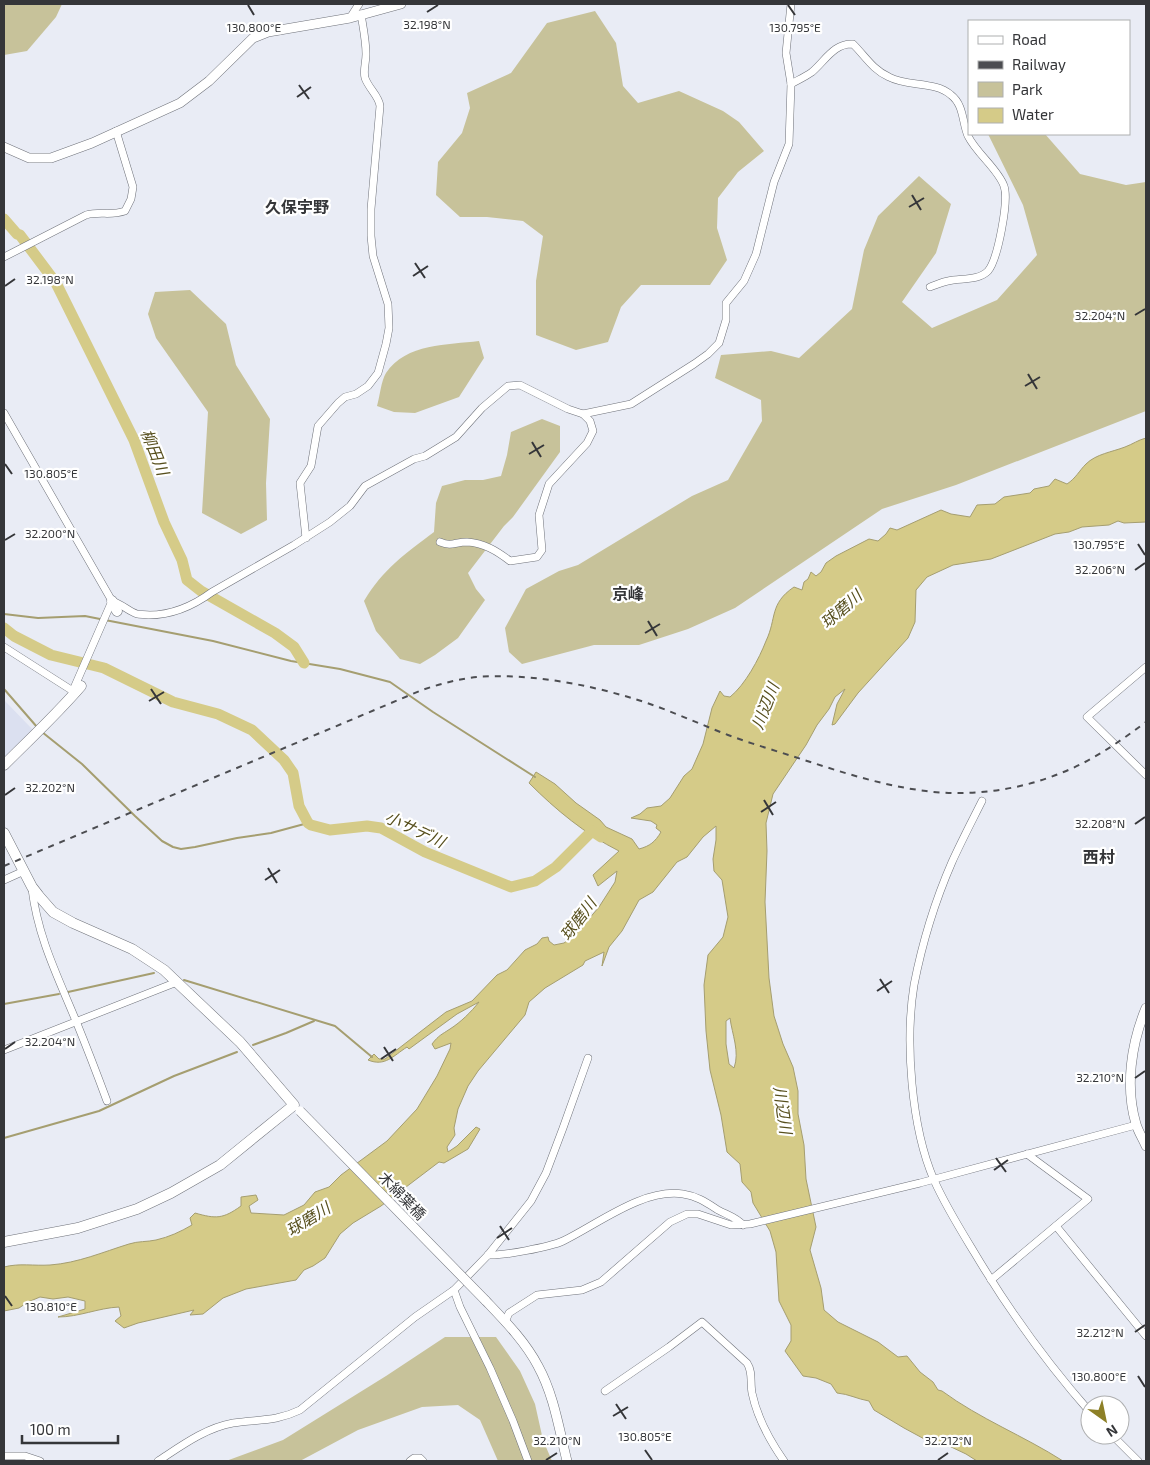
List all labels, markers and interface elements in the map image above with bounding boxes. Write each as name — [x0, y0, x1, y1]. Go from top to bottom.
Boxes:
text: 32.198°N — [403, 17, 451, 31]
text: 130.800°E — [227, 20, 281, 34]
text: 130.795°E — [769, 20, 821, 34]
legend — [968, 20, 1130, 135]
text: Road — [1012, 30, 1047, 48]
text: Railway — [1012, 55, 1066, 73]
text: Park — [1012, 80, 1043, 98]
text: Water — [1012, 105, 1054, 123]
district label: 久保宇野 — [265, 197, 329, 216]
text: 32.198°N — [26, 272, 74, 286]
text: 32.204°N — [1075, 308, 1125, 322]
water label: 柳田川 — [138, 426, 174, 479]
text: 130.805°E — [24, 466, 78, 480]
text: 32.200°N — [25, 526, 75, 540]
text: 130.795°E — [1073, 537, 1125, 551]
text: 32.206°N — [1075, 562, 1125, 576]
district label: 京峰 — [612, 584, 644, 603]
water label: 球磨川 — [816, 584, 867, 632]
water label: 川辺川 — [747, 678, 783, 732]
text: 32.202°N — [25, 780, 75, 794]
water label: 小サデ川 — [382, 806, 450, 852]
text: 32.208°N — [1075, 816, 1125, 830]
district label: 西村 — [1083, 847, 1115, 866]
water label: 球磨川 — [556, 892, 601, 944]
text: 32.204°N — [25, 1034, 75, 1048]
text: 32.210°N — [1076, 1070, 1124, 1084]
water label: 川辺川 — [771, 1085, 797, 1137]
street label: 木綿葉橋 — [375, 1167, 430, 1223]
water label: 球磨川 — [282, 1197, 335, 1239]
text: 130.810°E — [25, 1299, 77, 1313]
text: 32.212°N — [1076, 1325, 1124, 1339]
text: 130.800°E — [1072, 1369, 1126, 1383]
north arrow — [1080, 1395, 1130, 1445]
scale bar — [22, 1412, 119, 1444]
text: 100 m — [30, 1420, 71, 1438]
text: N — [1103, 1421, 1121, 1441]
text: 130.805°E — [618, 1429, 672, 1443]
text: 32.210°N — [533, 1433, 581, 1447]
text: 32.212°N — [924, 1433, 972, 1447]

